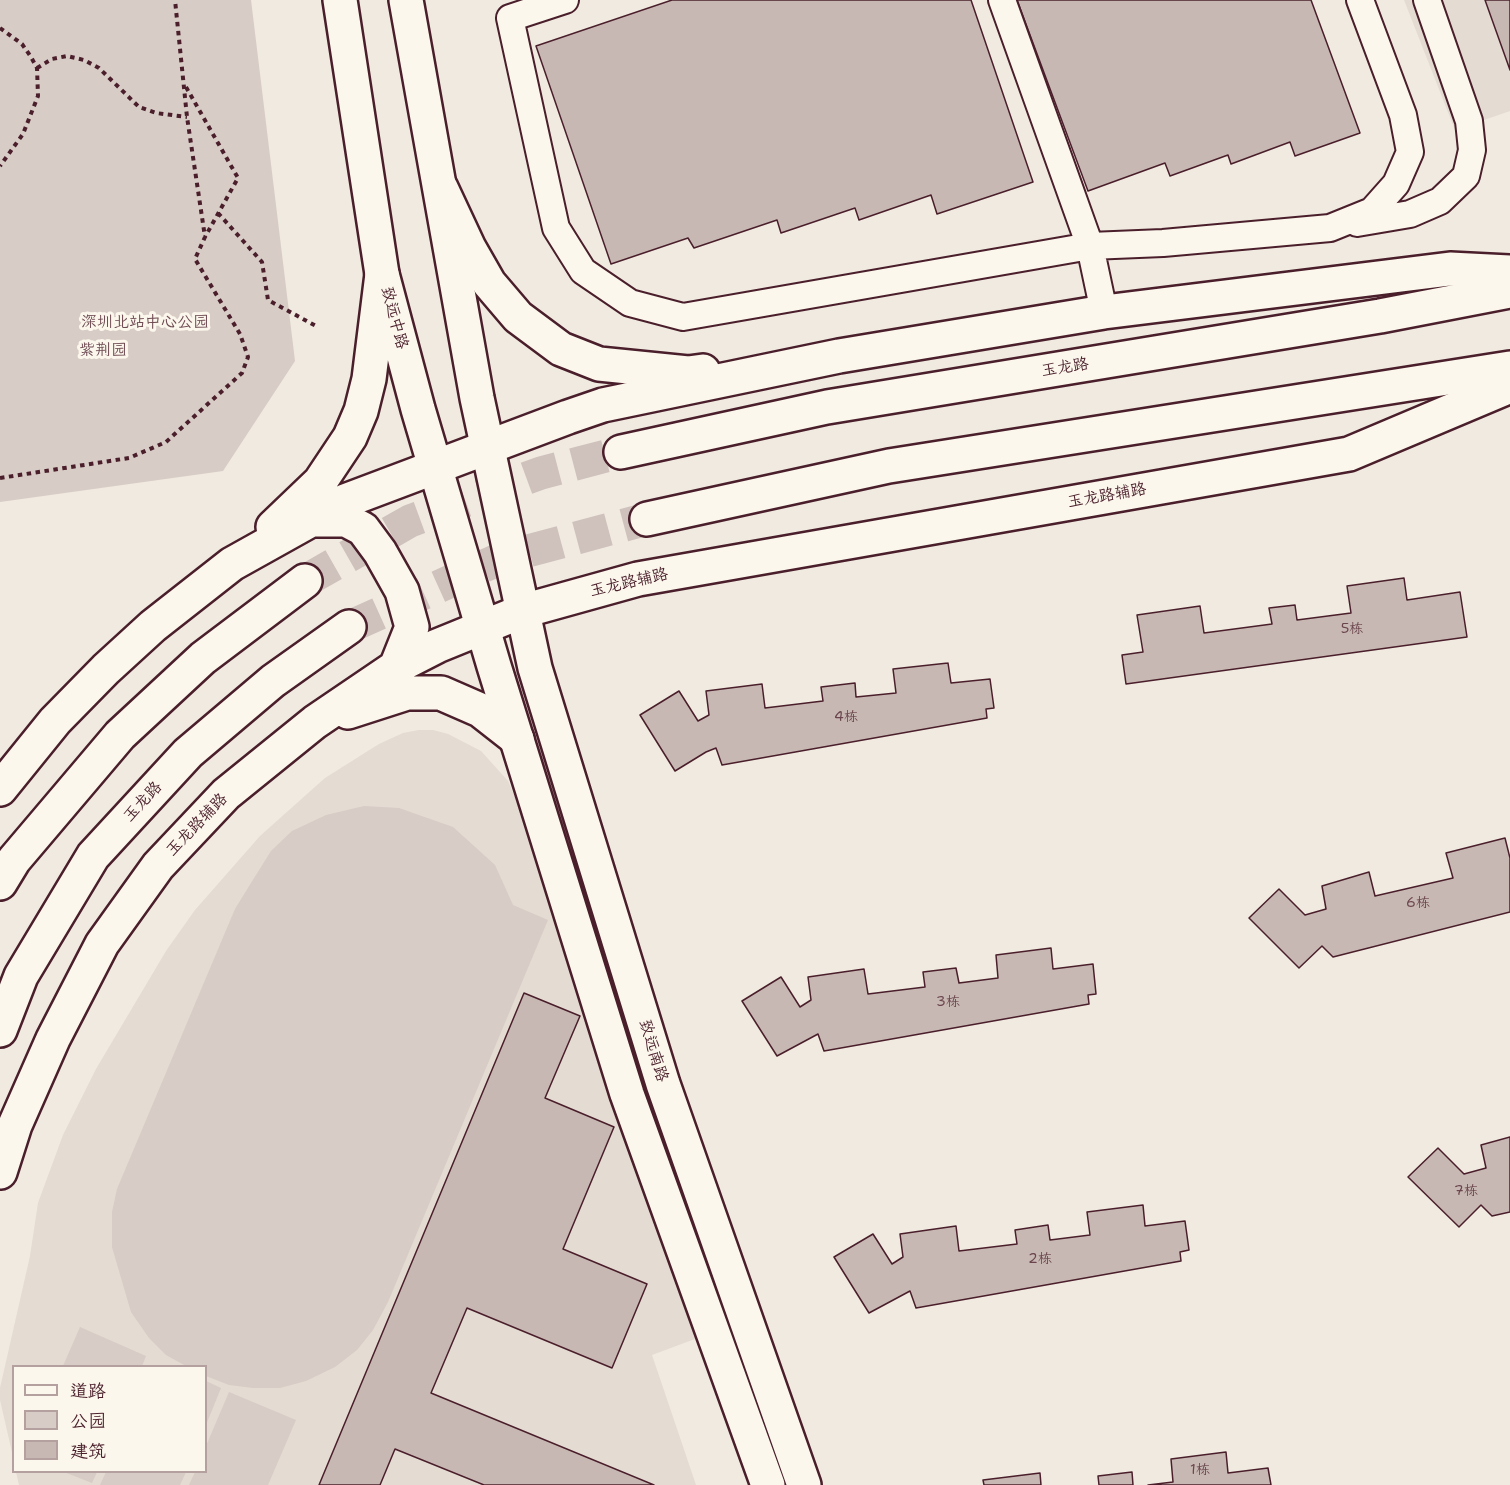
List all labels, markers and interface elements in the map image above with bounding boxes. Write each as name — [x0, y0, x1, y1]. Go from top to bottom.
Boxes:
street label: 致远中路 — [376, 285, 412, 351]
park label: 深圳北站中心公园 — [81, 313, 209, 333]
park label: 紫荆园 — [79, 341, 127, 361]
street label: 玉龙路 — [1040, 355, 1090, 381]
street label: 玉龙路辅路 — [1066, 480, 1148, 512]
street label: 玉龙路辅路 — [588, 565, 670, 601]
house number: 5栋 — [1341, 621, 1363, 637]
house number: 4栋 — [834, 709, 858, 725]
street label: 玉龙路 — [120, 778, 166, 826]
street label: 玉龙路辅路 — [162, 790, 232, 860]
house number: 6栋 — [1406, 895, 1430, 911]
house number: 3栋 — [936, 994, 960, 1010]
street label: 致远南路 — [634, 1018, 672, 1084]
house number: 7栋 — [1454, 1183, 1478, 1199]
house number: 2栋 — [1028, 1251, 1052, 1267]
legend — [12, 1365, 207, 1473]
text: 道路 — [70, 1379, 106, 1403]
text: 公园 — [70, 1409, 106, 1433]
text: 建筑 — [70, 1439, 106, 1463]
house number: 1栋 — [1190, 1462, 1210, 1478]

